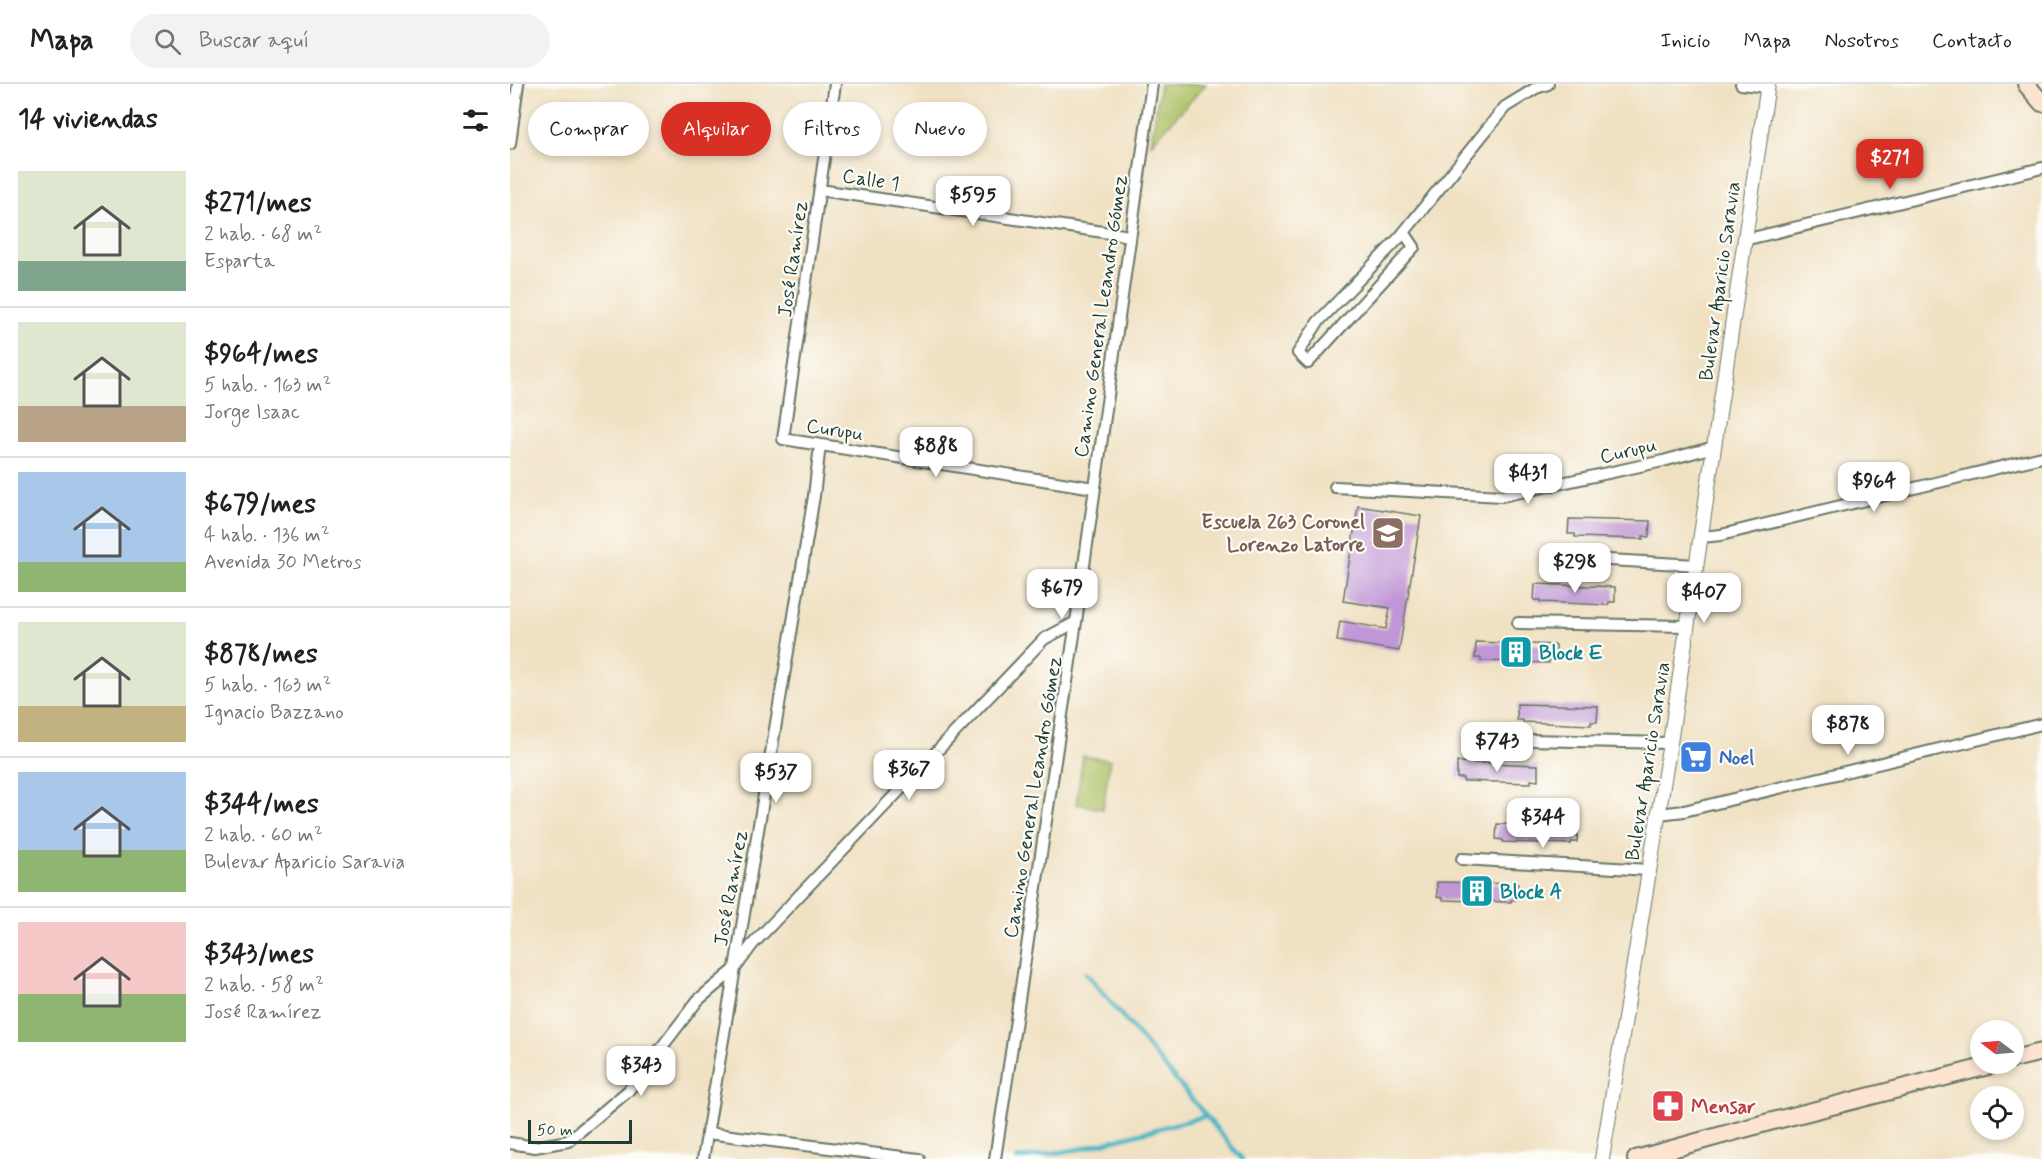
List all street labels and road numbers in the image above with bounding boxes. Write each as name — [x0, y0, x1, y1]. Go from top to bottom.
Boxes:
street label: Calle 1 — [840, 163, 901, 198]
street label: Camino General Leandro Gómez — [1068, 173, 1135, 459]
street label: Bulevar Aparicio Saravia — [1693, 180, 1749, 383]
street label: José Ramírez — [772, 199, 815, 319]
street label: Curupu — [804, 413, 865, 448]
street label: Curupu — [1597, 432, 1659, 471]
street label: Camino General Leandro Gómez — [998, 654, 1069, 940]
street label: Bulevar Aparicio Saravia — [1619, 660, 1679, 863]
street label: José Ramírez — [708, 828, 755, 948]

